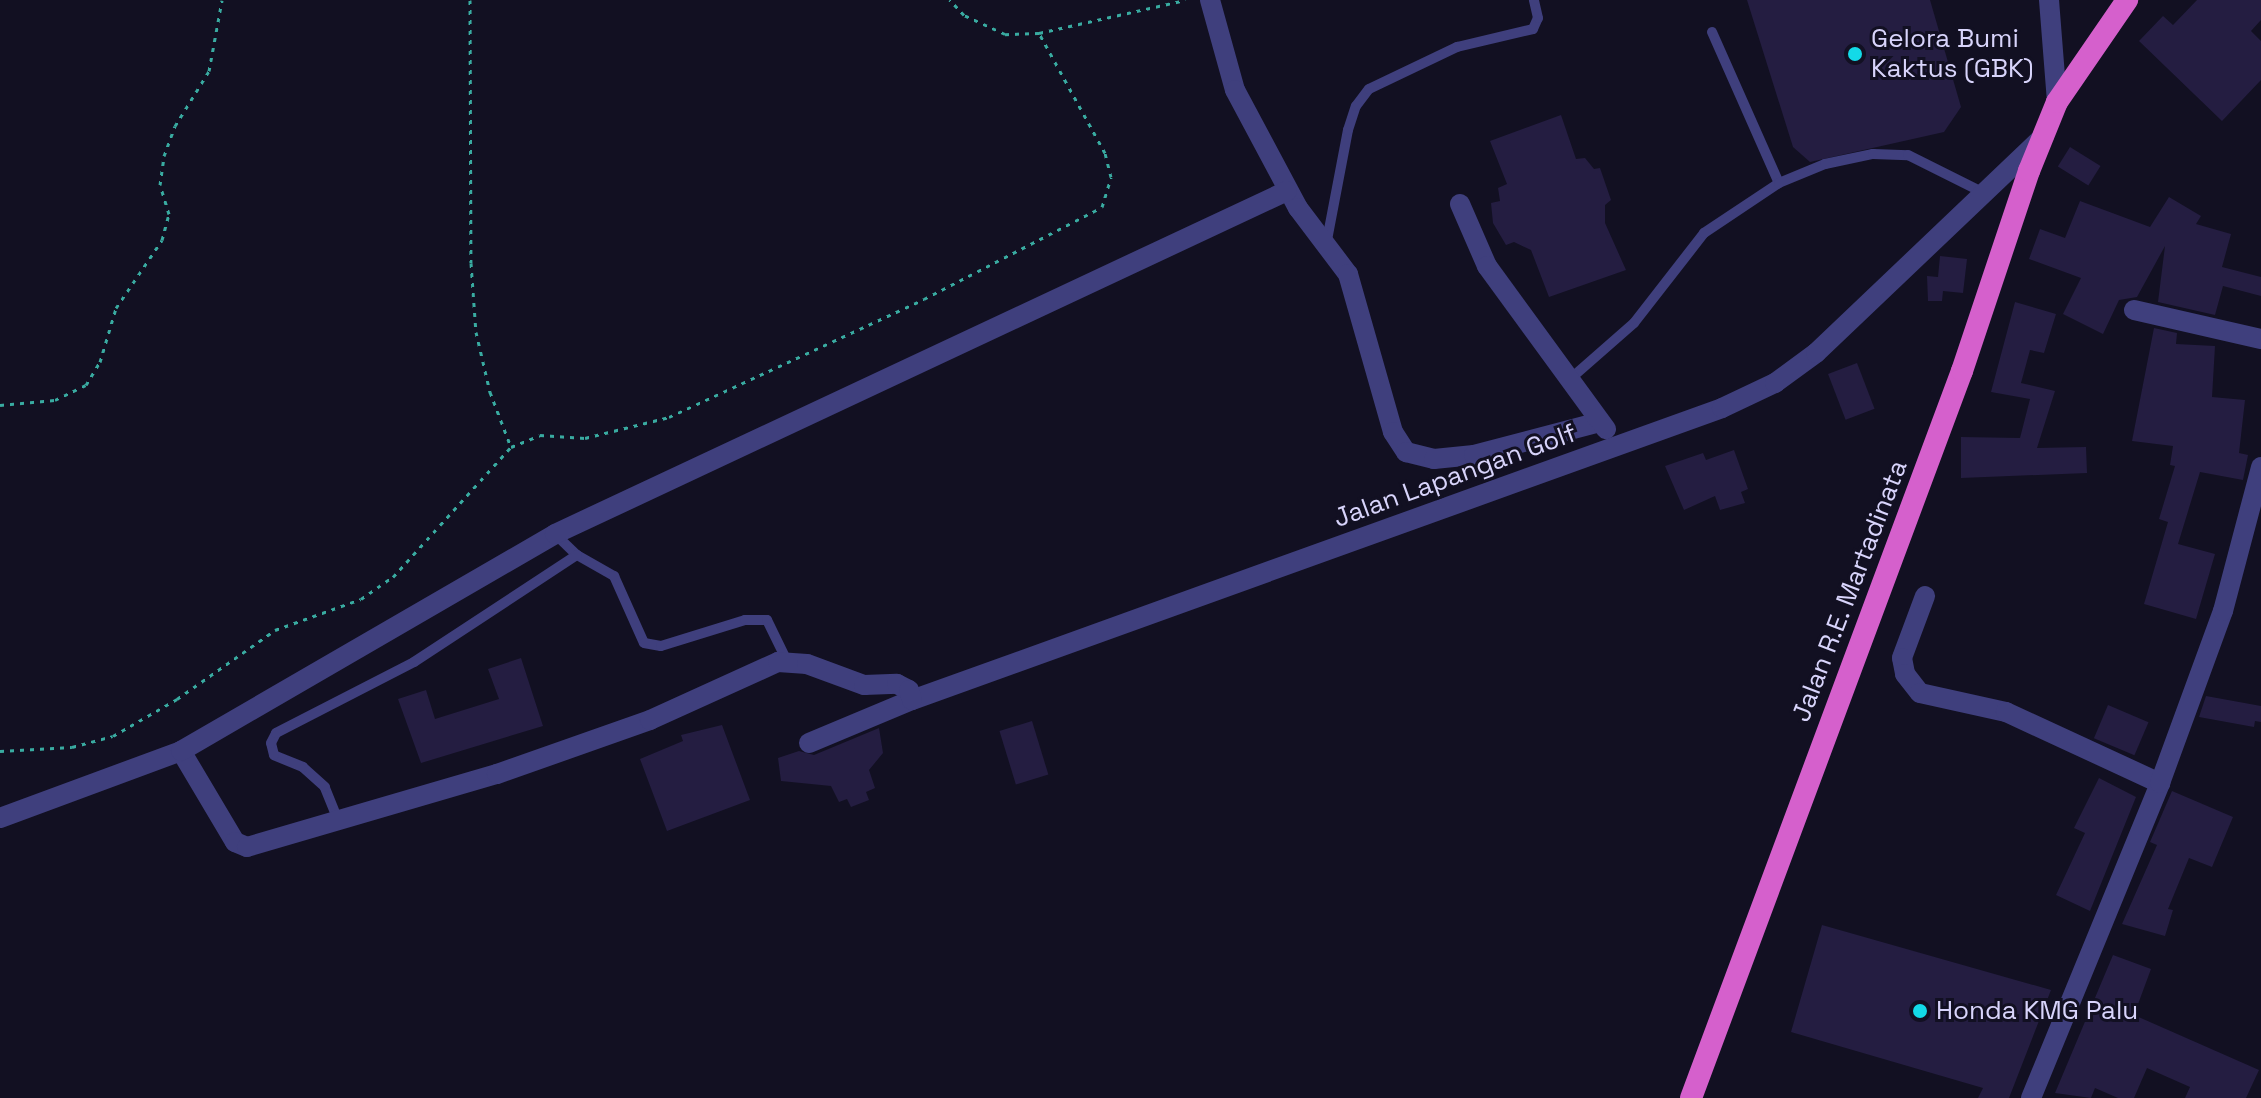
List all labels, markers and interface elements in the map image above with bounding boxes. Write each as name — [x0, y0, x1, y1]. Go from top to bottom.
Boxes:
place label: Gelora Bumi Kaktus (GBK) — [1871, 23, 2034, 84]
marker: Gelora Bumi Kaktus (GBK) — [1846, 45, 1864, 63]
street label: Jalan Lapangan Golf — [1329, 418, 1581, 534]
street label: Jalan R.E. Martadinata — [1786, 456, 1914, 726]
place label: Honda KMG Palu — [1936, 995, 2138, 1027]
marker: Honda KMG Palu — [1911, 1002, 1929, 1020]

